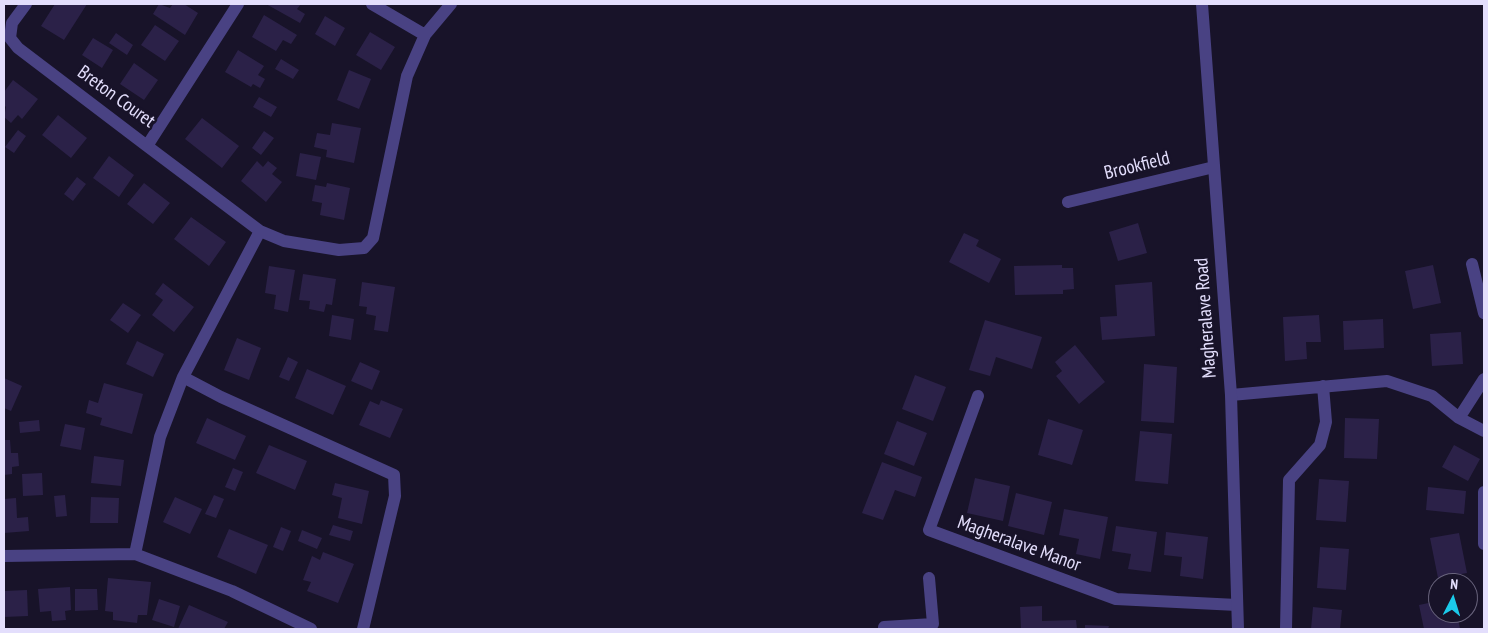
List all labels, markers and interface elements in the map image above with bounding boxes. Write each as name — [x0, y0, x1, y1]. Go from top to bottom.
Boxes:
street label: Breton Couret — [73, 61, 159, 133]
street label: Brookfield — [1102, 147, 1172, 185]
street label: Magheralave Road — [1190, 257, 1222, 379]
street label: Magheralave Manor — [954, 511, 1084, 577]
north arrow — [1428, 573, 1478, 623]
text: N — [1450, 575, 1459, 593]

